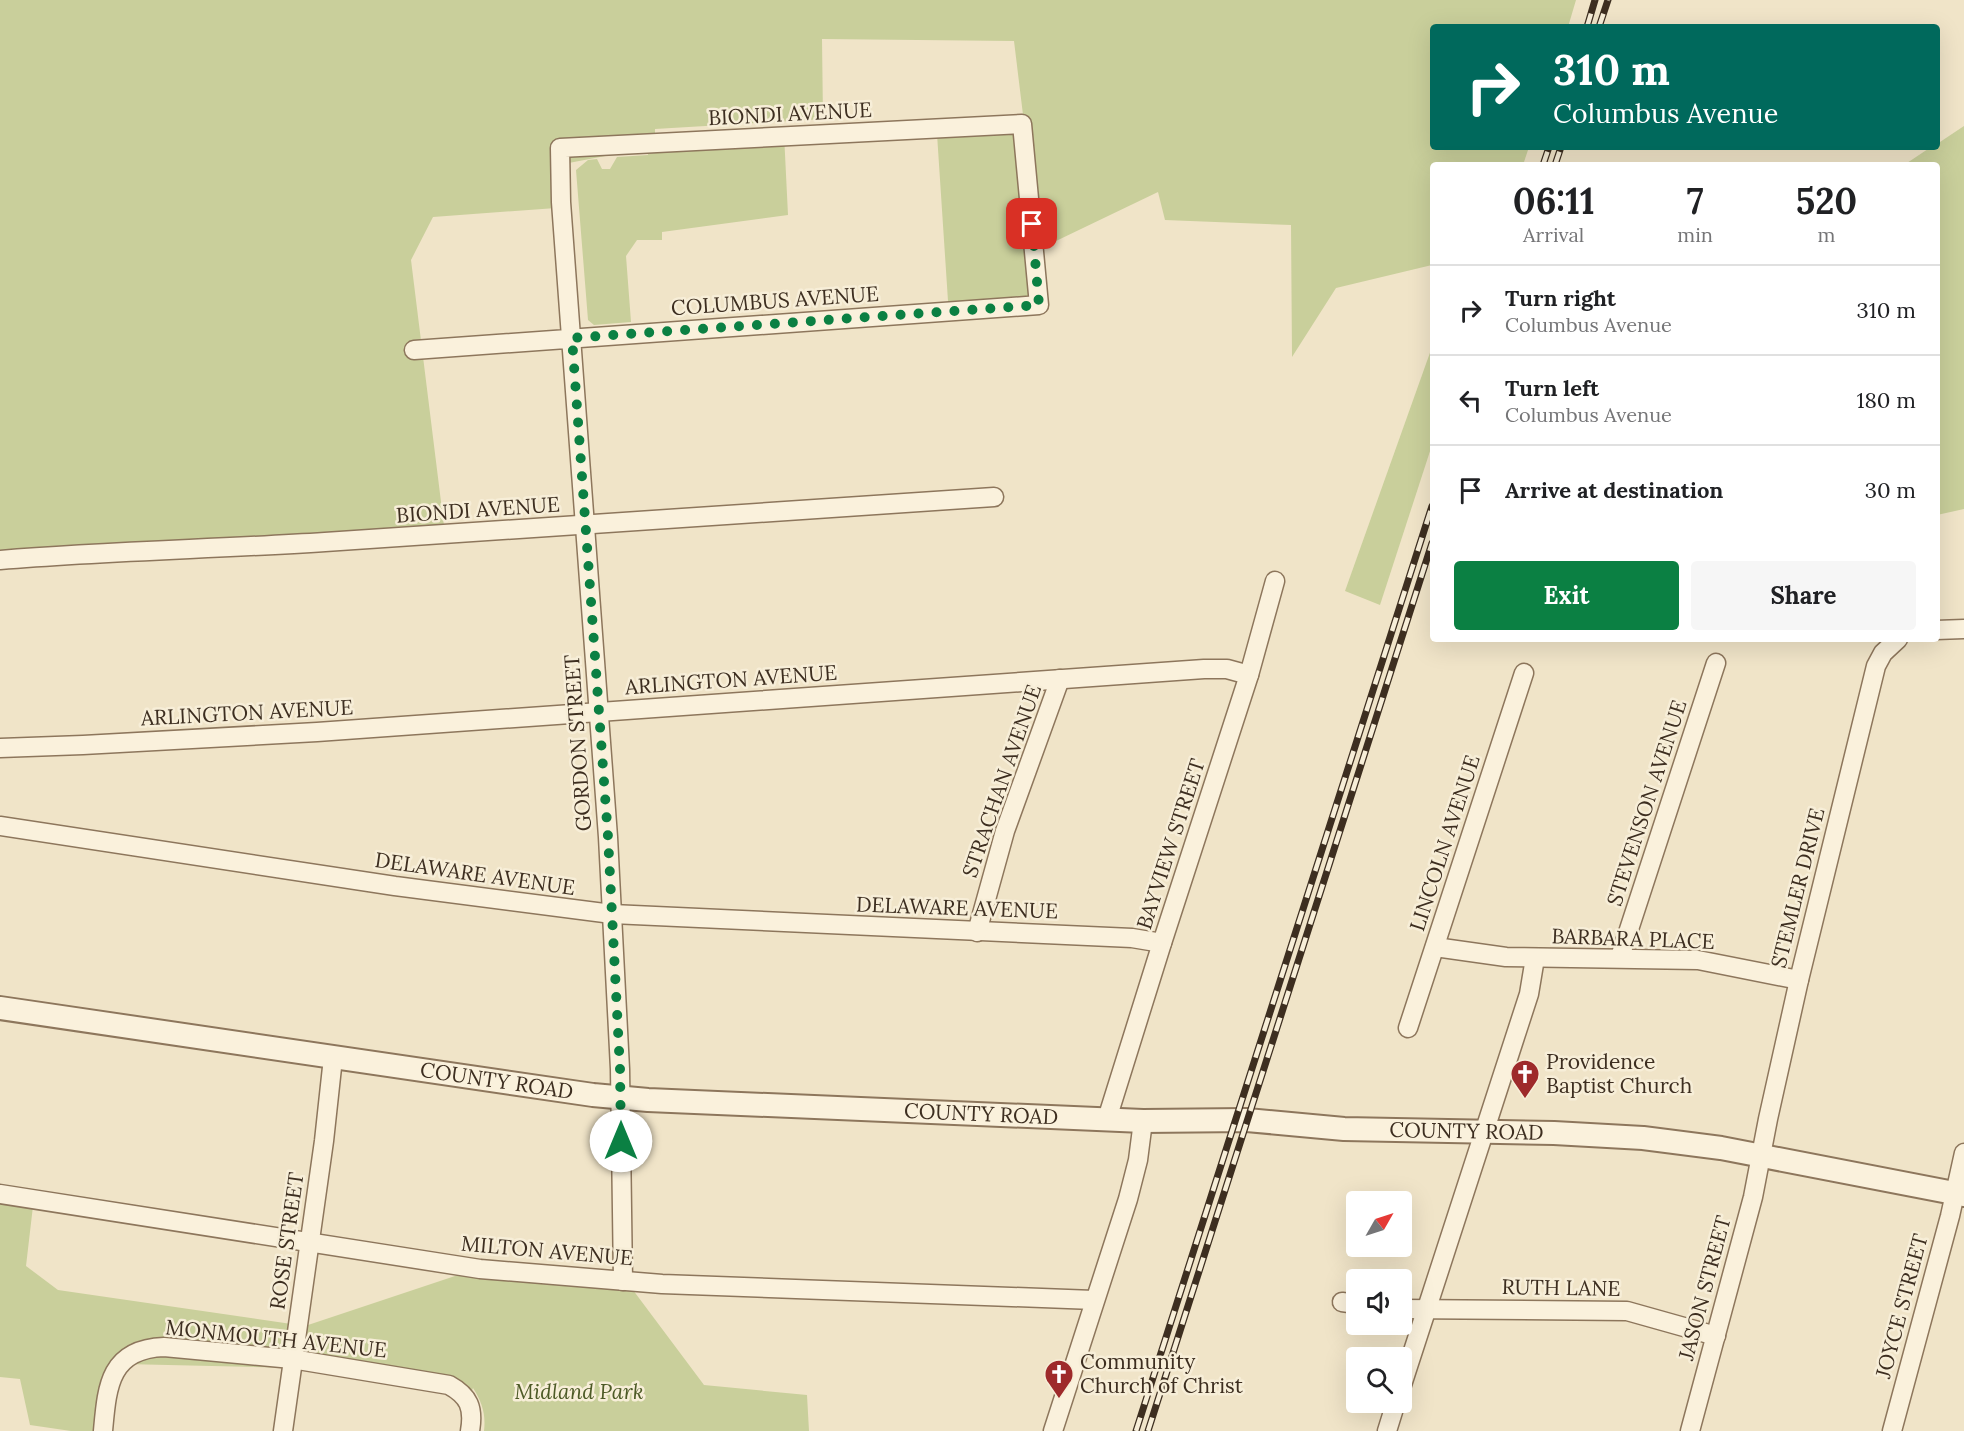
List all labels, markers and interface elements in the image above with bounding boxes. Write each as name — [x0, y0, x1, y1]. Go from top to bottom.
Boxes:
text: 310 m — [1553, 43, 1670, 97]
icon: right — [1454, 48, 1532, 126]
street label: BIONDI AVENUE — [707, 96, 873, 131]
text: Columbus Avenue — [1553, 96, 1778, 130]
text: 06:11 — [1513, 178, 1595, 224]
text: 7 — [1687, 178, 1704, 224]
text: 520 — [1796, 178, 1857, 224]
pin — [1006, 198, 1057, 249]
icon: arrive — [1015, 207, 1048, 240]
text: Arrival — [1523, 222, 1584, 247]
text: min — [1677, 222, 1713, 247]
text: m — [1818, 222, 1835, 247]
street label: COLUMBUS AVENUE — [670, 280, 880, 321]
text: Turn right — [1505, 284, 1616, 312]
icon: right — [1454, 294, 1487, 327]
text: 310 m — [1857, 296, 1916, 324]
text: Columbus Avenue — [1505, 312, 1672, 337]
text: Turn left — [1505, 374, 1599, 402]
icon: left — [1454, 384, 1487, 417]
text: 180 m — [1857, 386, 1916, 414]
text: Columbus Avenue — [1505, 402, 1672, 427]
icon: arrive — [1454, 474, 1487, 507]
text: Arrive at destination — [1505, 476, 1723, 504]
text: 30 m — [1865, 476, 1916, 504]
street label: BIONDI AVENUE — [395, 490, 561, 529]
button: Exit — [1454, 561, 1679, 630]
button: Share — [1691, 561, 1916, 630]
street label: GORDON STREET — [558, 654, 597, 832]
street label: ARLINGTON AVENUE — [623, 659, 838, 700]
street label: STRACHAN AVENUE — [956, 681, 1047, 881]
street label: ARLINGTON AVENUE — [139, 693, 354, 732]
street label: STEVENSON AVENUE — [1600, 696, 1693, 909]
street label: LINCOLN AVENUE — [1403, 751, 1486, 934]
street label: BAYVIEW STREET — [1130, 755, 1211, 932]
street label: STEMLER DRIVE — [1765, 805, 1830, 971]
street label: DELAWARE AVENUE — [373, 846, 577, 901]
street label: DELAWARE AVENUE — [856, 890, 1058, 925]
street label: BARBARA PLACE — [1551, 922, 1715, 955]
place label: Providence Baptist Church — [1546, 1048, 1692, 1099]
street label: COUNTY ROAD — [418, 1056, 575, 1105]
church icon: Providence Baptist Church — [1509, 1058, 1541, 1100]
street label: COUNTY ROAD — [904, 1097, 1059, 1130]
position arrow — [589, 1109, 653, 1173]
street label: COUNTY ROAD — [1389, 1116, 1544, 1146]
street label: ROSE STREET — [264, 1170, 310, 1311]
north arrow — [1346, 1191, 1412, 1257]
map controls — [1346, 1191, 1412, 1413]
street label: JASON STREET — [1672, 1213, 1737, 1364]
street label: MILTON AVENUE — [460, 1230, 634, 1271]
street label: JOYCE STREET — [1869, 1231, 1934, 1382]
button: sound — [1346, 1269, 1412, 1335]
street label: RUTH LANE — [1501, 1273, 1621, 1302]
street label: MONMOUTH AVENUE — [164, 1313, 388, 1364]
button: search — [1346, 1347, 1412, 1413]
place label: Community Church of Christ — [1080, 1348, 1244, 1399]
church icon: Community Church of Christ — [1043, 1358, 1075, 1400]
park label: Midland Park — [514, 1378, 644, 1405]

